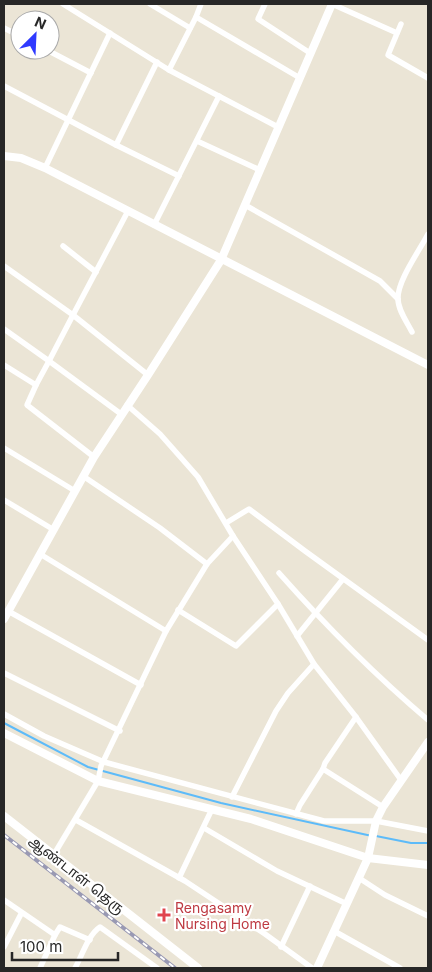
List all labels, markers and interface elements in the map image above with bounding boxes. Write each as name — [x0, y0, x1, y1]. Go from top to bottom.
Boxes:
north arrow — [10, 10, 60, 60]
text: N — [32, 13, 49, 33]
street label: ஆண்டாள் தெரு — [25, 831, 128, 918]
place label: Rengasamy Nursing Home — [175, 899, 270, 932]
marker: Rengasamy Nursing Home — [157, 908, 171, 922]
scale bar — [12, 930, 119, 962]
text: 100 m — [20, 937, 62, 956]

